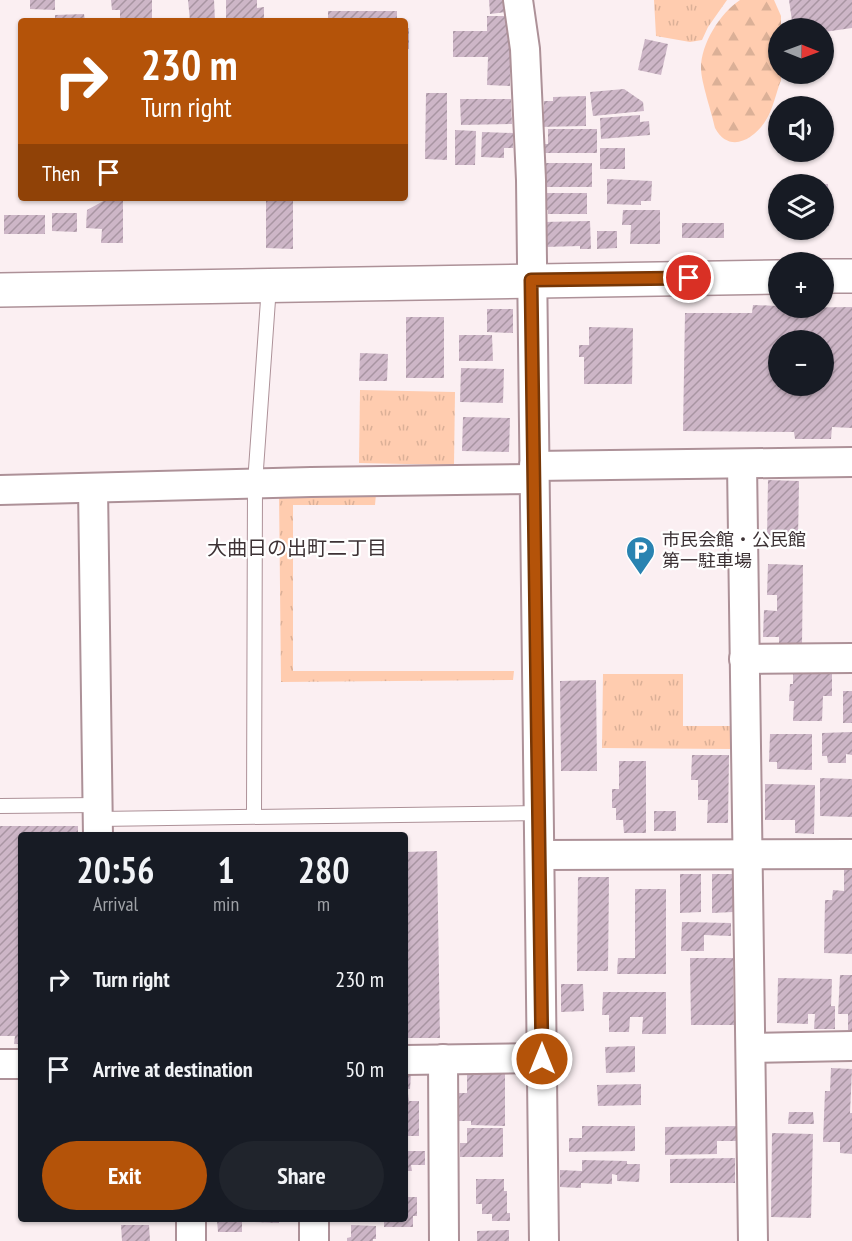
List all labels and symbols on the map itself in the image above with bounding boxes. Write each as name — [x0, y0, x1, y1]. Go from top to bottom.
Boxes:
north arrow — [768, 18, 834, 84]
pin — [663, 252, 714, 303]
place label: 市民会館・公民館 第一駐車場 — [662, 528, 806, 572]
parking icon: 市民会館・公民館 第一駐車場 — [625, 534, 657, 576]
district label: 大曲日の出町二丁目 — [207, 535, 387, 561]
position arrow — [510, 1027, 574, 1091]

